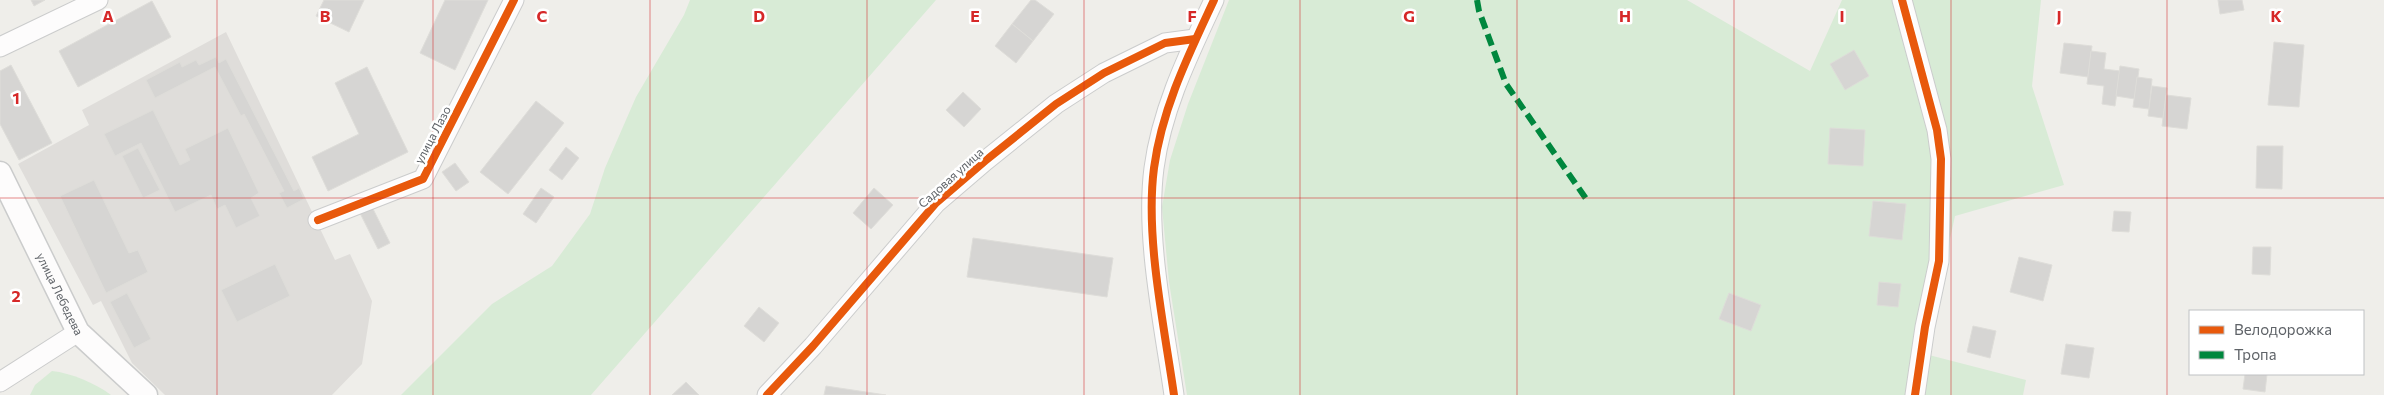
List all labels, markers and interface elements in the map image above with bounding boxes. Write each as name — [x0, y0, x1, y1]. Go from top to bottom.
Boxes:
text: A — [102, 6, 114, 25]
text: B — [320, 6, 331, 25]
text: C — [537, 6, 548, 25]
text: D — [753, 6, 765, 25]
text: E — [970, 6, 980, 25]
text: F — [1187, 6, 1197, 25]
text: G — [1403, 6, 1415, 25]
text: H — [1619, 6, 1631, 25]
text: I — [1839, 6, 1845, 25]
text: J — [2056, 6, 2062, 25]
text: K — [2270, 6, 2282, 25]
text: 1 — [12, 88, 20, 107]
street label: улица Лазо — [411, 103, 453, 166]
street label: Садовая улица — [915, 144, 986, 210]
street label: улица Лебедева — [34, 250, 86, 337]
text: 2 — [11, 286, 21, 305]
legend — [2189, 310, 2364, 375]
text: Велодорожка — [2234, 320, 2332, 338]
text: Тропа — [2234, 345, 2276, 363]

